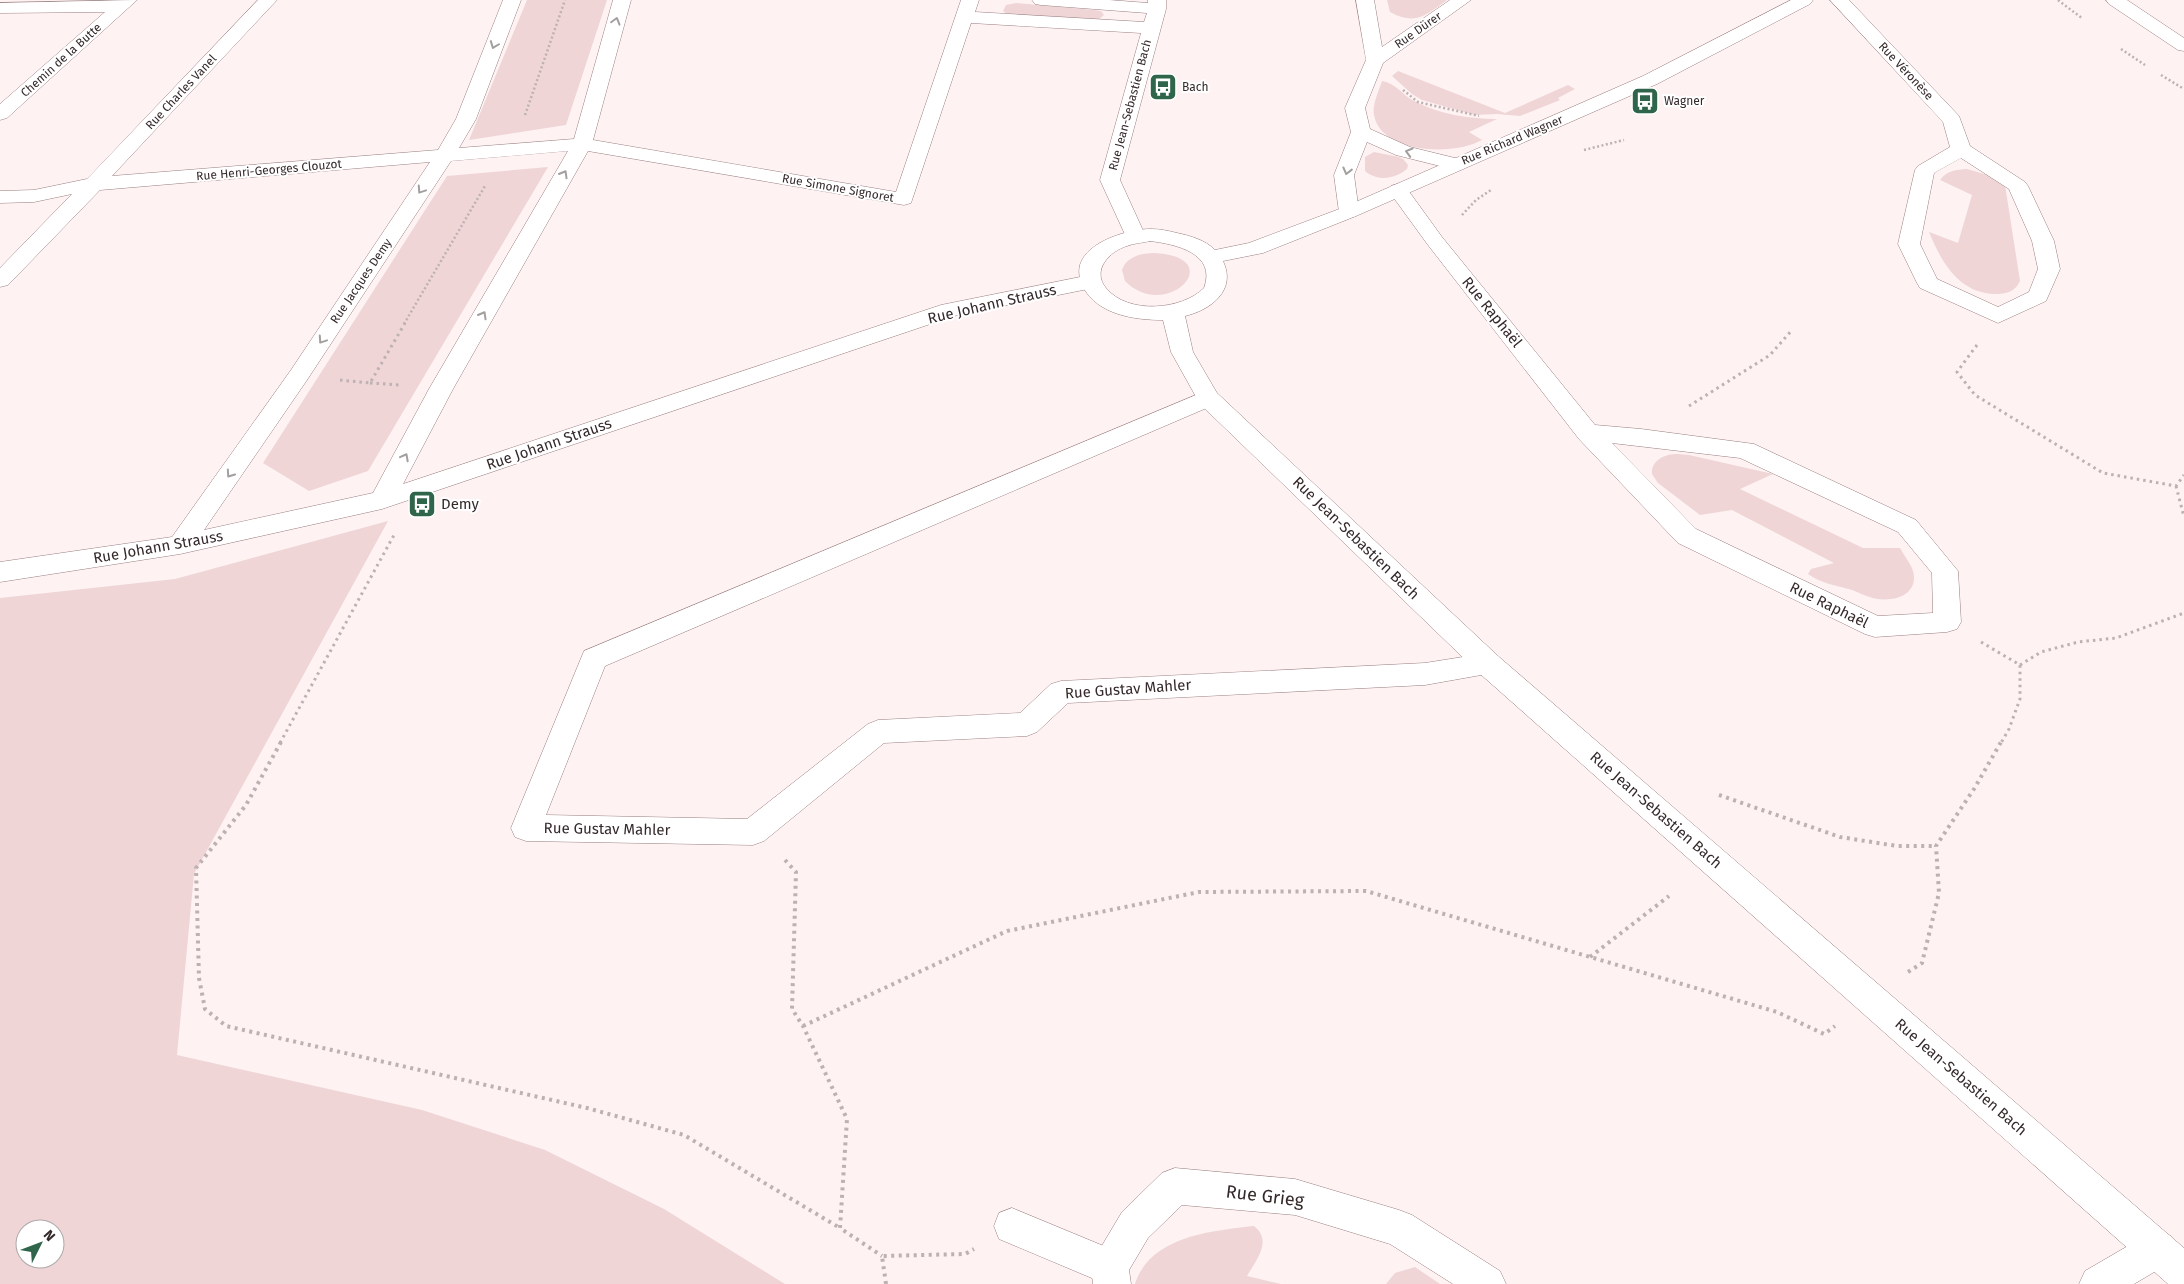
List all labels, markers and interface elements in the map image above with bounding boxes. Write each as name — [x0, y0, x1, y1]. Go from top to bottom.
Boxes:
street label: Rue Dürer — [1392, 9, 1444, 51]
one-way arrow — [611, 18, 621, 26]
street label: Chemin de la Butte — [18, 20, 104, 100]
street label: Rue Jean-Sebastien Bach — [1106, 38, 1154, 172]
street label: Rue Véronèse — [1876, 39, 1936, 103]
one-way arrow — [490, 41, 500, 49]
street label: Rue Charles Vanel — [143, 51, 220, 132]
bus stop icon: Bach — [1148, 72, 1178, 102]
place label: Bach — [1182, 80, 1209, 94]
bus stop icon: Wagner — [1630, 86, 1660, 116]
place label: Wagner — [1664, 94, 1705, 108]
street label: Rue Richard Wagner — [1459, 112, 1565, 168]
one-way arrow — [1405, 147, 1413, 158]
street label: Rue Henri-Georges Clouzot — [196, 157, 343, 183]
one-way arrow — [1342, 167, 1353, 175]
one-way arrow — [558, 171, 568, 180]
street label: Rue Simone Signoret — [781, 171, 896, 205]
one-way arrow — [418, 185, 428, 194]
street label: Rue Jacques Demy — [327, 236, 395, 326]
street label: Rue Raphaël — [1458, 273, 1526, 351]
street label: Rue Johann Strauss — [926, 280, 1058, 328]
one-way arrow — [477, 312, 487, 321]
one-way arrow — [319, 334, 328, 344]
street label: Rue Johann Strauss — [484, 414, 614, 474]
one-way arrow — [398, 454, 408, 463]
one-way arrow — [227, 468, 236, 478]
street label: Rue Jean-Sebastien Bach — [1289, 473, 1423, 603]
bus stop icon: Demy — [407, 489, 437, 519]
place label: Demy — [441, 495, 480, 513]
street label: Rue Johann Strauss — [92, 527, 224, 567]
street label: Rue Raphaël — [1787, 578, 1872, 632]
street label: Rue Gustav Mahler — [1064, 676, 1192, 702]
street label: Rue Jean-Sebastien Bach — [1586, 748, 1726, 872]
street label: Rue Gustav Mahler — [544, 819, 671, 839]
street label: Rue Jean-Sebastien Bach — [1891, 1015, 2031, 1139]
street label: Rue Grieg — [1225, 1180, 1306, 1212]
north arrow — [15, 1219, 65, 1269]
text: N — [40, 1226, 59, 1245]

